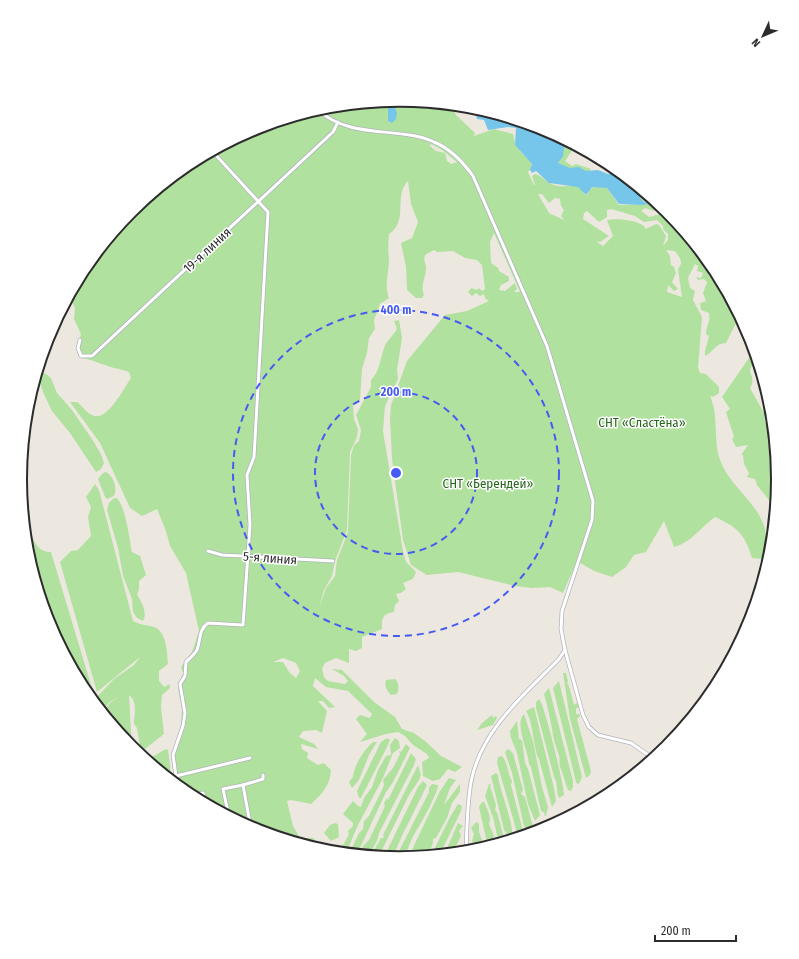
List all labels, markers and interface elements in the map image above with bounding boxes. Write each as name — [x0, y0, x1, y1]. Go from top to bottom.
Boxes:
north arrow — [743, 16, 783, 56]
text: N — [749, 36, 763, 49]
street label: 19-я линия — [180, 224, 234, 276]
text: 400 m — [381, 303, 411, 317]
text: 200 m — [380, 385, 411, 399]
park label: СНТ «Сластёна» — [598, 415, 686, 430]
centre of rings — [389, 466, 403, 480]
park label: СНТ «Берендей» — [443, 476, 534, 491]
street label: 5-я линия — [242, 549, 298, 567]
scale bar — [655, 917, 736, 943]
text: 200 m — [661, 924, 691, 938]

